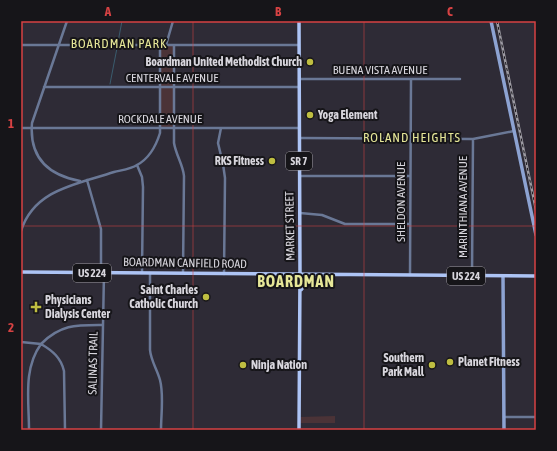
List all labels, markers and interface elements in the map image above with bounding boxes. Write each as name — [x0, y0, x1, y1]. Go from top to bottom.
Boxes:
text: A — [104, 4, 112, 19]
text: B — [275, 4, 282, 19]
text: C — [447, 4, 453, 19]
district label: BOARDMAN PARK — [71, 36, 167, 51]
place label: Boardman United Methodist Church — [145, 55, 302, 69]
marker: Boardman United Methodist Church — [305, 57, 315, 67]
street label: BUENA VISTA AVENUE — [333, 63, 427, 77]
street label: CENTERVALE AVENUE — [126, 71, 218, 85]
place label: Yoga Element — [317, 108, 378, 122]
marker: Yoga Element — [305, 110, 315, 120]
street label: ROCKDALE AVENUE — [118, 112, 202, 126]
text: 1 — [8, 116, 14, 131]
district label: ROLAND HEIGHTS — [363, 130, 461, 145]
road number: SR 7 — [286, 152, 312, 170]
place label: RKS Fitness — [215, 154, 265, 168]
marker: RKS Fitness — [267, 156, 277, 166]
street label: MARINTHIANA AVENUE — [456, 156, 470, 258]
street label: SHELDON AVENUE — [394, 162, 408, 242]
street label: MARKET STREET — [282, 190, 298, 261]
street label: BOARDMAN CANFIELD ROAD — [123, 255, 247, 271]
road number: US 224 — [73, 264, 111, 282]
road number: US 224 — [447, 267, 485, 285]
district label: BOARDMAN — [257, 272, 335, 290]
place label: Saint Charles Catholic Church — [129, 283, 199, 311]
marker: Saint Charles Catholic Church — [201, 292, 211, 302]
place label: Physicians Dialysis Center — [45, 293, 110, 321]
marker: Physicians Dialysis Center — [30, 301, 42, 313]
text: 2 — [8, 320, 14, 335]
street label: SALINAS TRAIL — [85, 331, 101, 395]
place label: Southern Park Mall — [382, 351, 425, 379]
place label: Planet Fitness — [458, 355, 521, 369]
marker: Planet Fitness — [445, 357, 455, 367]
place label: Ninja Nation — [251, 358, 307, 372]
marker: Ninja Nation — [238, 360, 248, 370]
marker: Southern Park Mall — [427, 360, 437, 370]

